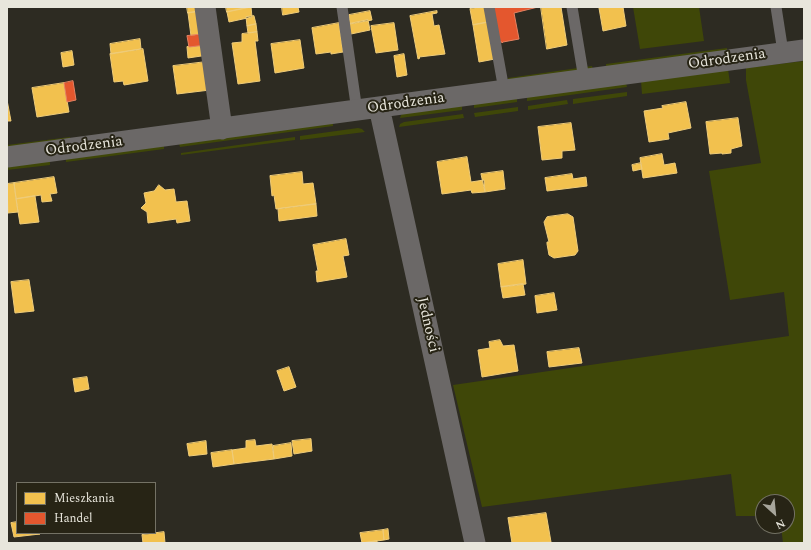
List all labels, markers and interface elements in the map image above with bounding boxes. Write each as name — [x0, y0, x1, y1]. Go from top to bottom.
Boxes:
street label: Odrodzenia — [687, 46, 767, 74]
street label: Odrodzenia — [366, 90, 446, 118]
street label: Odrodzenia — [44, 133, 124, 161]
street label: Jedności — [412, 296, 442, 354]
legend — [16, 482, 156, 534]
text: Mieszkania — [54, 489, 115, 508]
north arrow — [755, 494, 795, 534]
text: Handel — [54, 509, 93, 528]
text: N — [772, 515, 788, 534]

